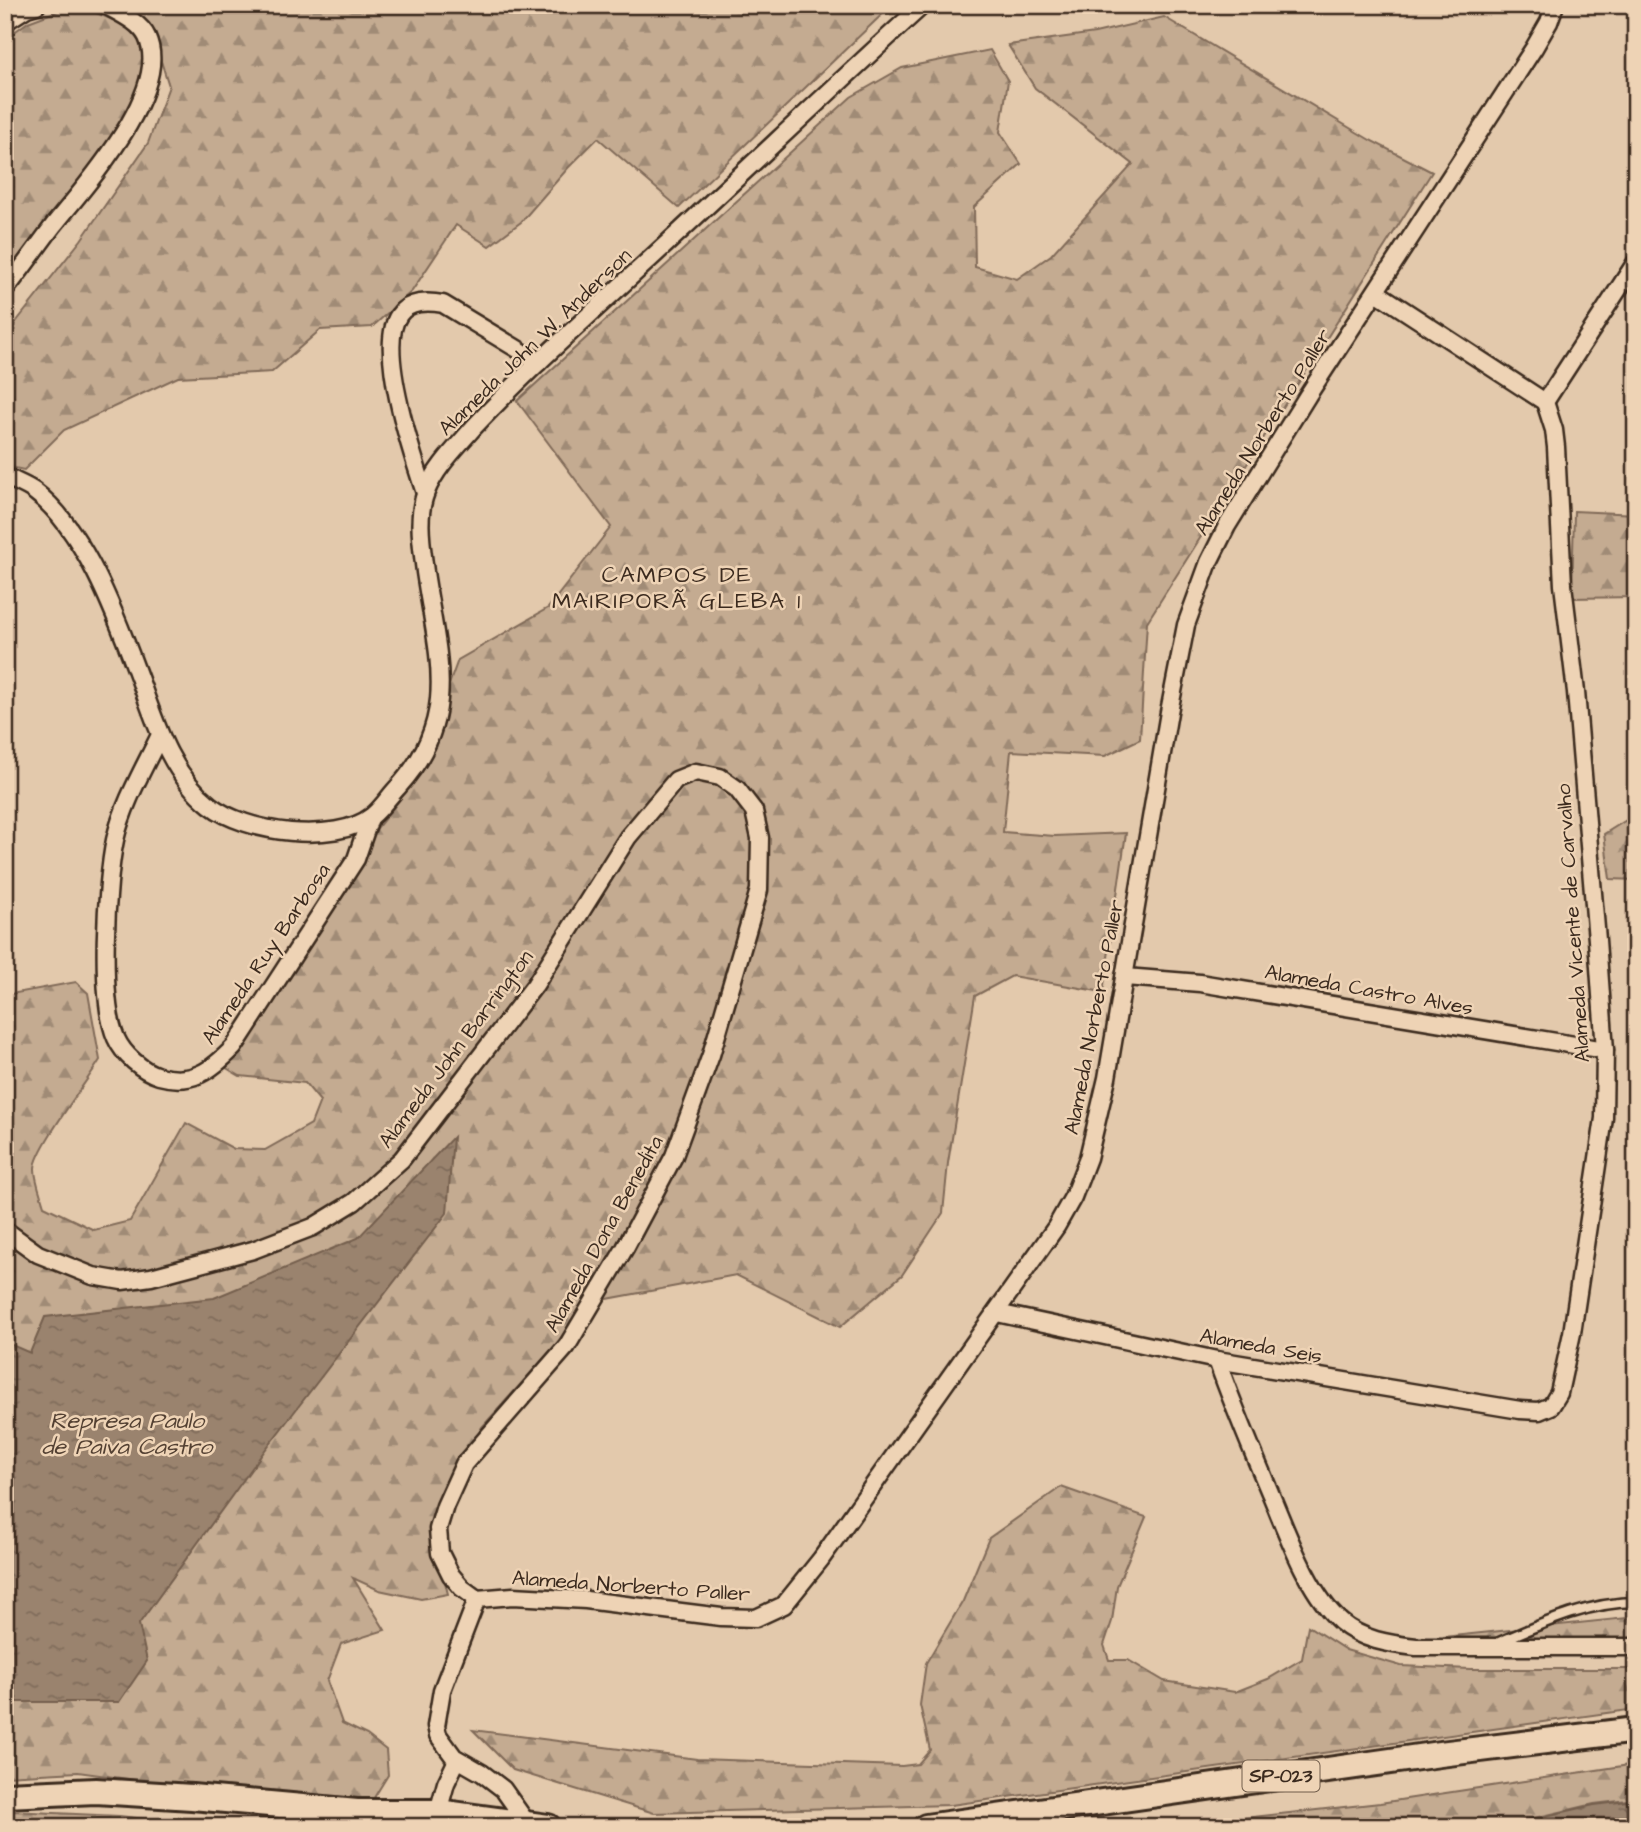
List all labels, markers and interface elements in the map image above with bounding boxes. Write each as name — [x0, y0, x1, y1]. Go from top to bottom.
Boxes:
street label: Alameda John W. Anderson — [432, 242, 638, 442]
street label: Alameda Norberto Paller — [1187, 323, 1339, 541]
district label: CAMPOS DE MAIRIPORÃ GLEBA 1 — [552, 559, 802, 617]
street label: Alameda Vicente de Carvalho — [1549, 782, 1597, 1063]
street label: Alameda Ruy Barbosa — [195, 858, 339, 1051]
street label: Alameda Norberto Paller — [1057, 897, 1131, 1137]
street label: Alameda John Barrington — [372, 944, 542, 1155]
street label: Alameda Castro Alves — [1263, 957, 1475, 1023]
street label: Alameda Dona Benedita — [538, 1130, 670, 1338]
street label: Alameda Seis — [1198, 1321, 1324, 1371]
water label: Represa Paulo de Paiva Castro — [42, 1405, 214, 1463]
street label: Alameda Norberto Paller — [511, 1563, 751, 1609]
road number: SP-023 — [1242, 1760, 1320, 1792]

